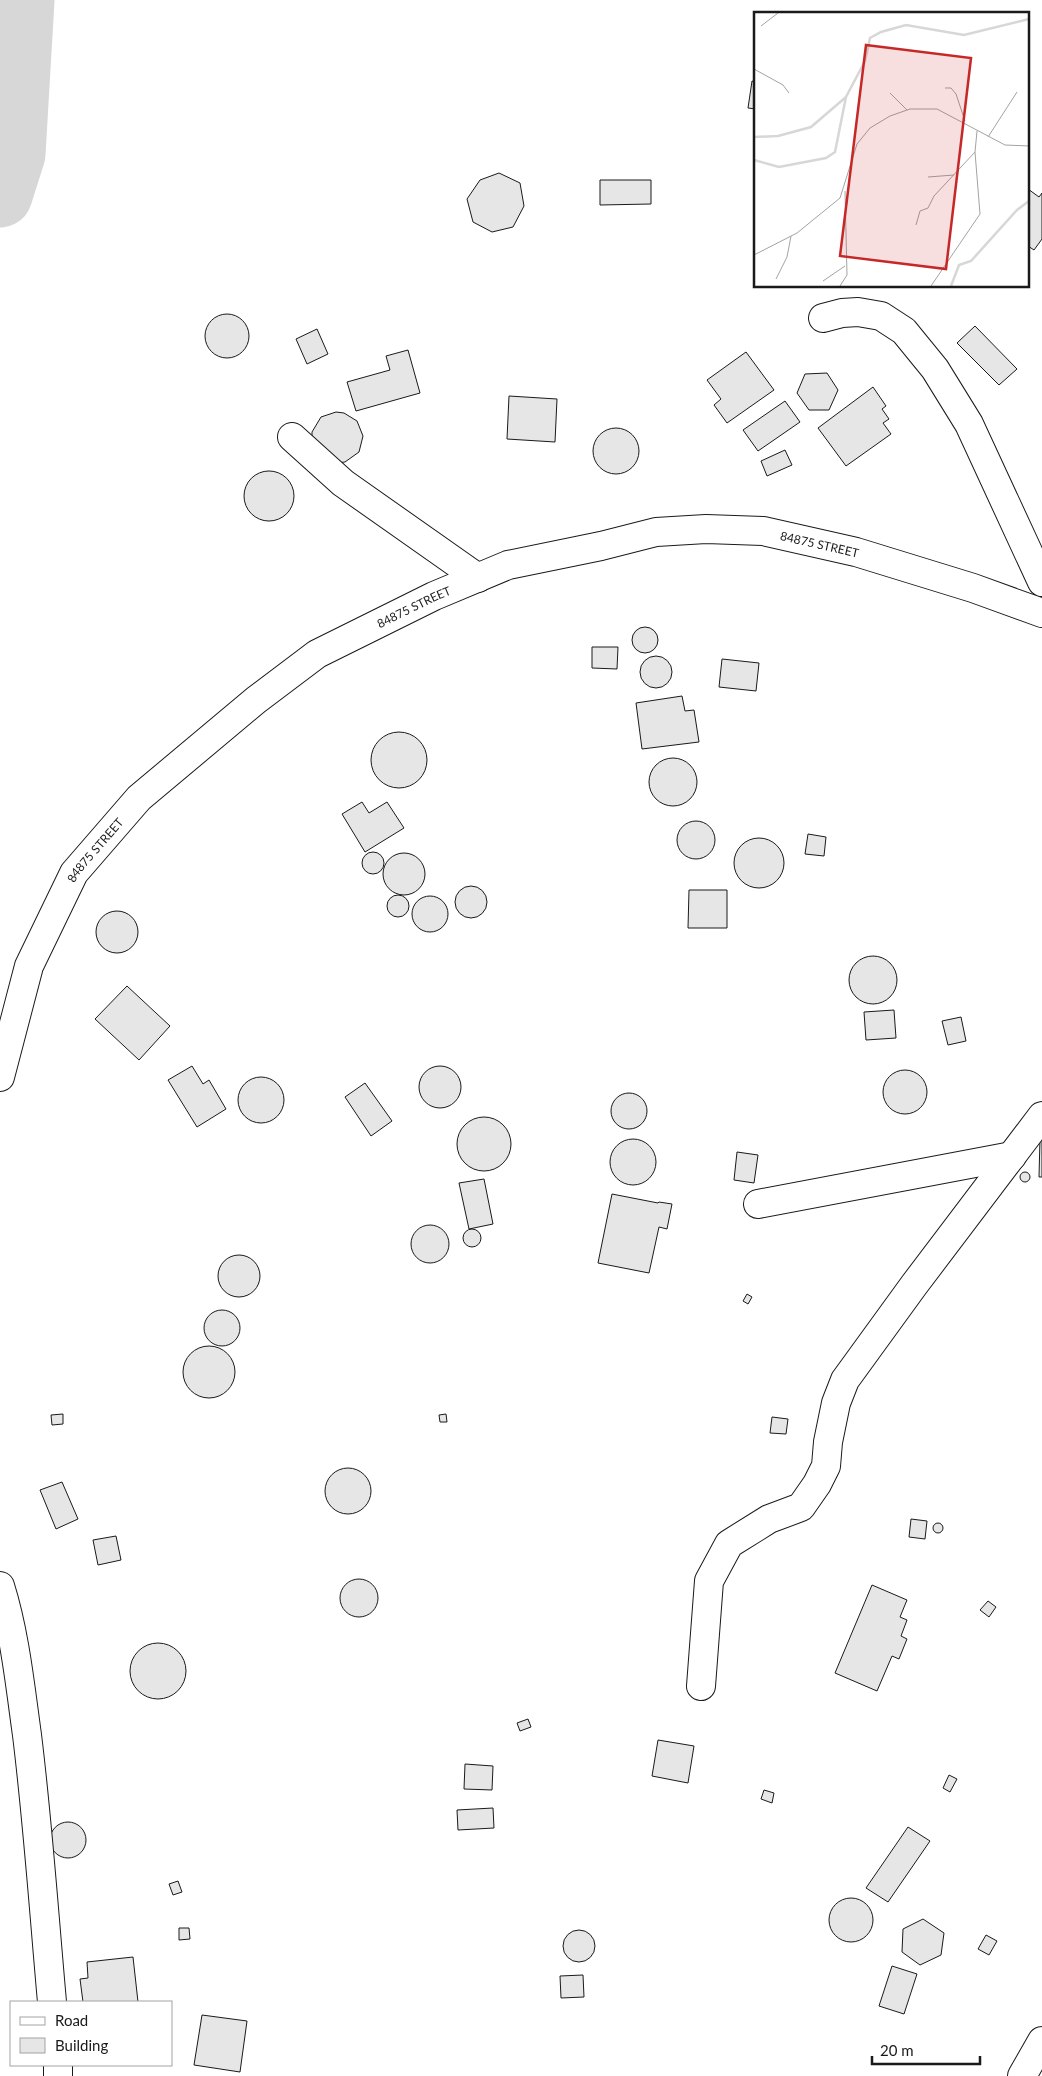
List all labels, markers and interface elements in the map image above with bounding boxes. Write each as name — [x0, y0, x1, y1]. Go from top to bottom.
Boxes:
inset map — [754, 12, 1030, 288]
street label: 84875 STREET — [779, 528, 860, 560]
street label: 84875 STREET — [374, 582, 453, 631]
street label: 84875 STREET — [63, 814, 126, 884]
legend — [10, 2001, 172, 2066]
text: Road — [55, 2011, 88, 2029]
scale bar — [872, 2034, 980, 2066]
text: Building — [55, 2036, 108, 2054]
text: 20 m — [880, 2041, 914, 2059]

